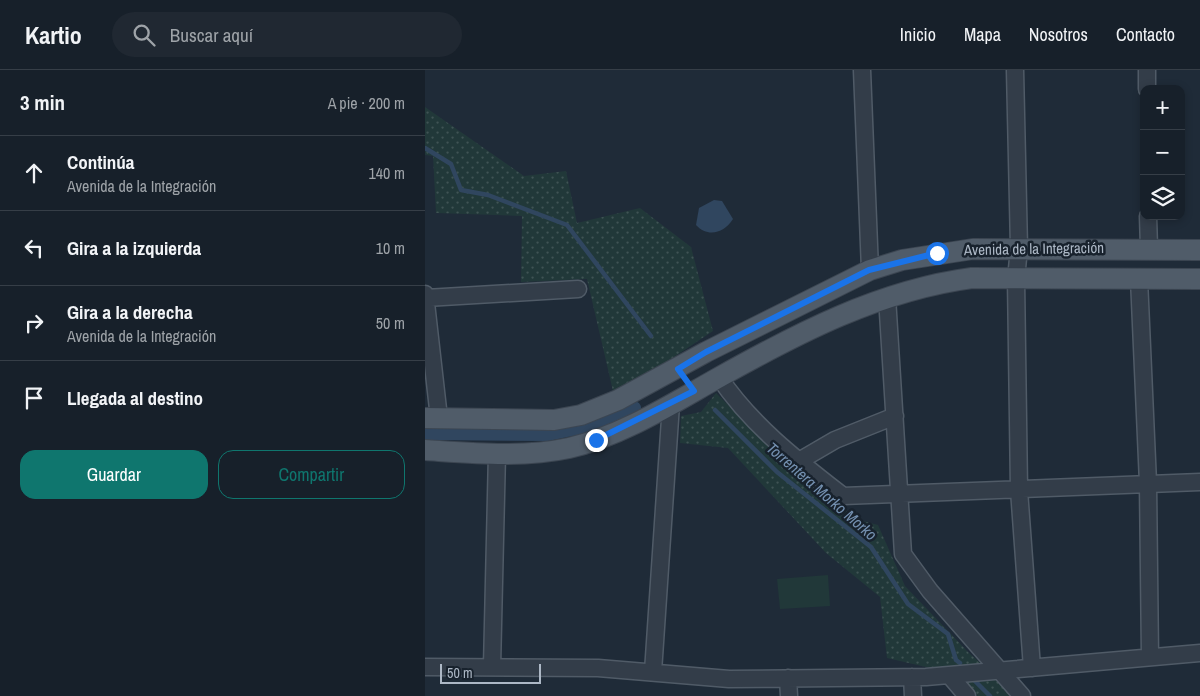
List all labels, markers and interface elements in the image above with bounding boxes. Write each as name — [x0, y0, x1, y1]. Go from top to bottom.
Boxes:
search box — [112, 12, 462, 57]
text: Kartio — [25, 19, 82, 51]
icon: search — [130, 21, 158, 49]
text: Buscar aquí — [170, 22, 253, 48]
text: Inicio — [900, 22, 936, 47]
text: Mapa — [964, 22, 1001, 47]
text: Nosotros — [1029, 22, 1088, 47]
text: Contacto — [1116, 22, 1175, 47]
map controls — [1140, 85, 1185, 220]
button: + — [1140, 85, 1185, 130]
text: 3 min — [20, 88, 65, 117]
text: A pie · 200 m — [328, 92, 405, 114]
button: − — [1140, 130, 1185, 175]
text: Continúa — [67, 149, 135, 175]
icon: ahead — [20, 159, 48, 187]
text: 140 m — [369, 162, 405, 184]
text: Avenida de la Integración — [67, 175, 216, 197]
button: layers — [1140, 175, 1185, 220]
icon: left — [20, 234, 48, 262]
text: Gira a la izquierda — [67, 235, 201, 261]
text: 10 m — [376, 237, 405, 259]
street label: Avenida de la Integración — [963, 237, 1104, 260]
route start — [926, 242, 949, 265]
text: Gira a la derecha — [67, 299, 193, 325]
icon: right — [20, 309, 48, 337]
text: 50 m — [376, 312, 405, 334]
text: Avenida de la Integración — [67, 325, 216, 347]
icon: arrive — [20, 384, 48, 412]
text: Llegada al destino — [67, 385, 203, 411]
route end — [585, 429, 608, 452]
water label: Torrentera Morko Morko — [762, 437, 882, 545]
button: Guardar — [20, 450, 208, 499]
button: Compartir — [218, 450, 405, 499]
scale bar — [440, 661, 541, 684]
text: 50 m — [447, 664, 473, 682]

